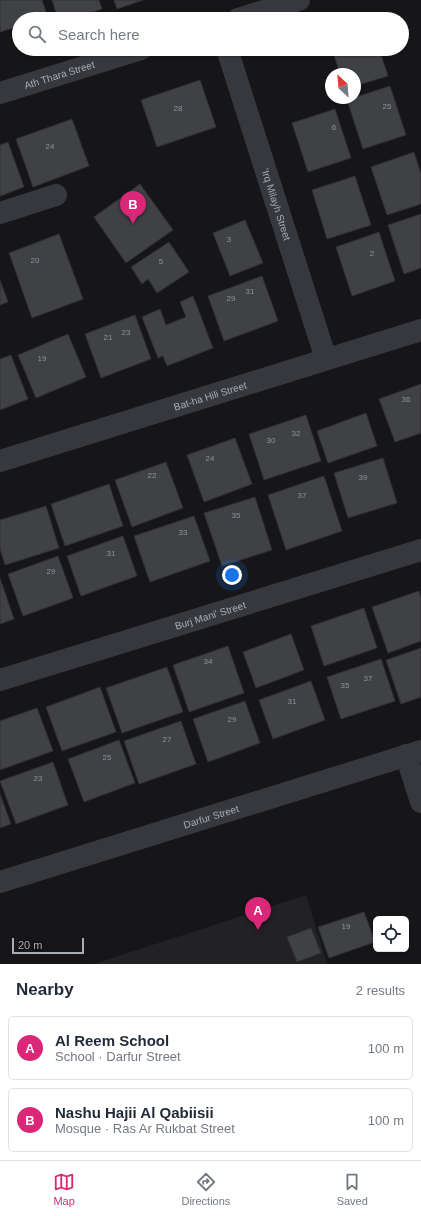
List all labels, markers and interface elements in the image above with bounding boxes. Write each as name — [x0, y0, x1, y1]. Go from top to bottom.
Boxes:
search box — [12, 12, 409, 56]
icon: search — [26, 23, 48, 45]
text: Search here — [58, 26, 140, 43]
street label: Ath Thara Street — [23, 59, 96, 91]
north arrow — [325, 68, 361, 104]
house number: 25 — [383, 102, 392, 111]
house number: 28 — [174, 104, 183, 113]
house number: 6 — [332, 123, 337, 132]
house number: 24 — [46, 142, 55, 151]
street label: 'Irq Milayh Street — [259, 167, 293, 242]
pin: B — [120, 191, 146, 224]
house number: 3 — [227, 235, 232, 244]
house number: 2 — [370, 249, 375, 258]
house number: 20 — [31, 256, 40, 265]
house number: 5 — [159, 257, 164, 266]
house number: 31 — [246, 287, 255, 296]
house number: 29 — [227, 294, 236, 303]
house number: 23 — [122, 328, 131, 337]
house number: 21 — [104, 333, 113, 342]
house number: 19 — [38, 354, 47, 363]
street label: Bat-ha Hili Street — [172, 380, 248, 413]
house number: 36 — [402, 395, 411, 404]
house number: 32 — [292, 429, 301, 438]
house number: 30 — [267, 436, 276, 445]
house number: 24 — [206, 454, 215, 463]
house number: 22 — [148, 471, 157, 480]
house number: 39 — [359, 473, 368, 482]
house number: 37 — [298, 491, 307, 500]
house number: 35 — [232, 511, 241, 520]
house number: 33 — [179, 528, 188, 537]
house number: 31 — [107, 549, 116, 558]
your location — [222, 565, 242, 585]
house number: 29 — [47, 567, 56, 576]
street label: Burj Mani' Street — [174, 599, 247, 632]
house number: 34 — [204, 657, 213, 666]
house number: 37 — [364, 674, 373, 683]
house number: 35 — [341, 681, 350, 690]
house number: 31 — [288, 697, 297, 706]
house number: 29 — [228, 715, 237, 724]
house number: 27 — [163, 735, 172, 744]
house number: 25 — [103, 753, 112, 762]
house number: 23 — [34, 774, 43, 783]
street label: Darfur Street — [182, 803, 240, 831]
pin: A — [245, 897, 271, 930]
map controls — [373, 916, 409, 952]
button: locate — [373, 916, 409, 952]
house number: 19 — [342, 922, 351, 931]
scale bar — [12, 936, 84, 955]
text: 20 m — [18, 939, 42, 951]
text: Nearby — [16, 980, 74, 999]
text: 2 results — [356, 983, 405, 998]
text: Al Reem School — [55, 1032, 169, 1049]
text: A — [25, 1041, 35, 1056]
text: 100 m — [368, 1041, 404, 1056]
text: School · Darfur Street — [55, 1049, 181, 1064]
text: Nashu Hajii Al Qabiisii — [55, 1104, 214, 1121]
text: B — [25, 1113, 35, 1128]
text: 100 m — [368, 1113, 404, 1128]
text: Mosque · Ras Ar Rukbat Street — [55, 1121, 235, 1136]
tab: Map — [53, 1171, 75, 1207]
tab: Directions — [181, 1171, 230, 1207]
tab: Saved — [337, 1171, 368, 1207]

